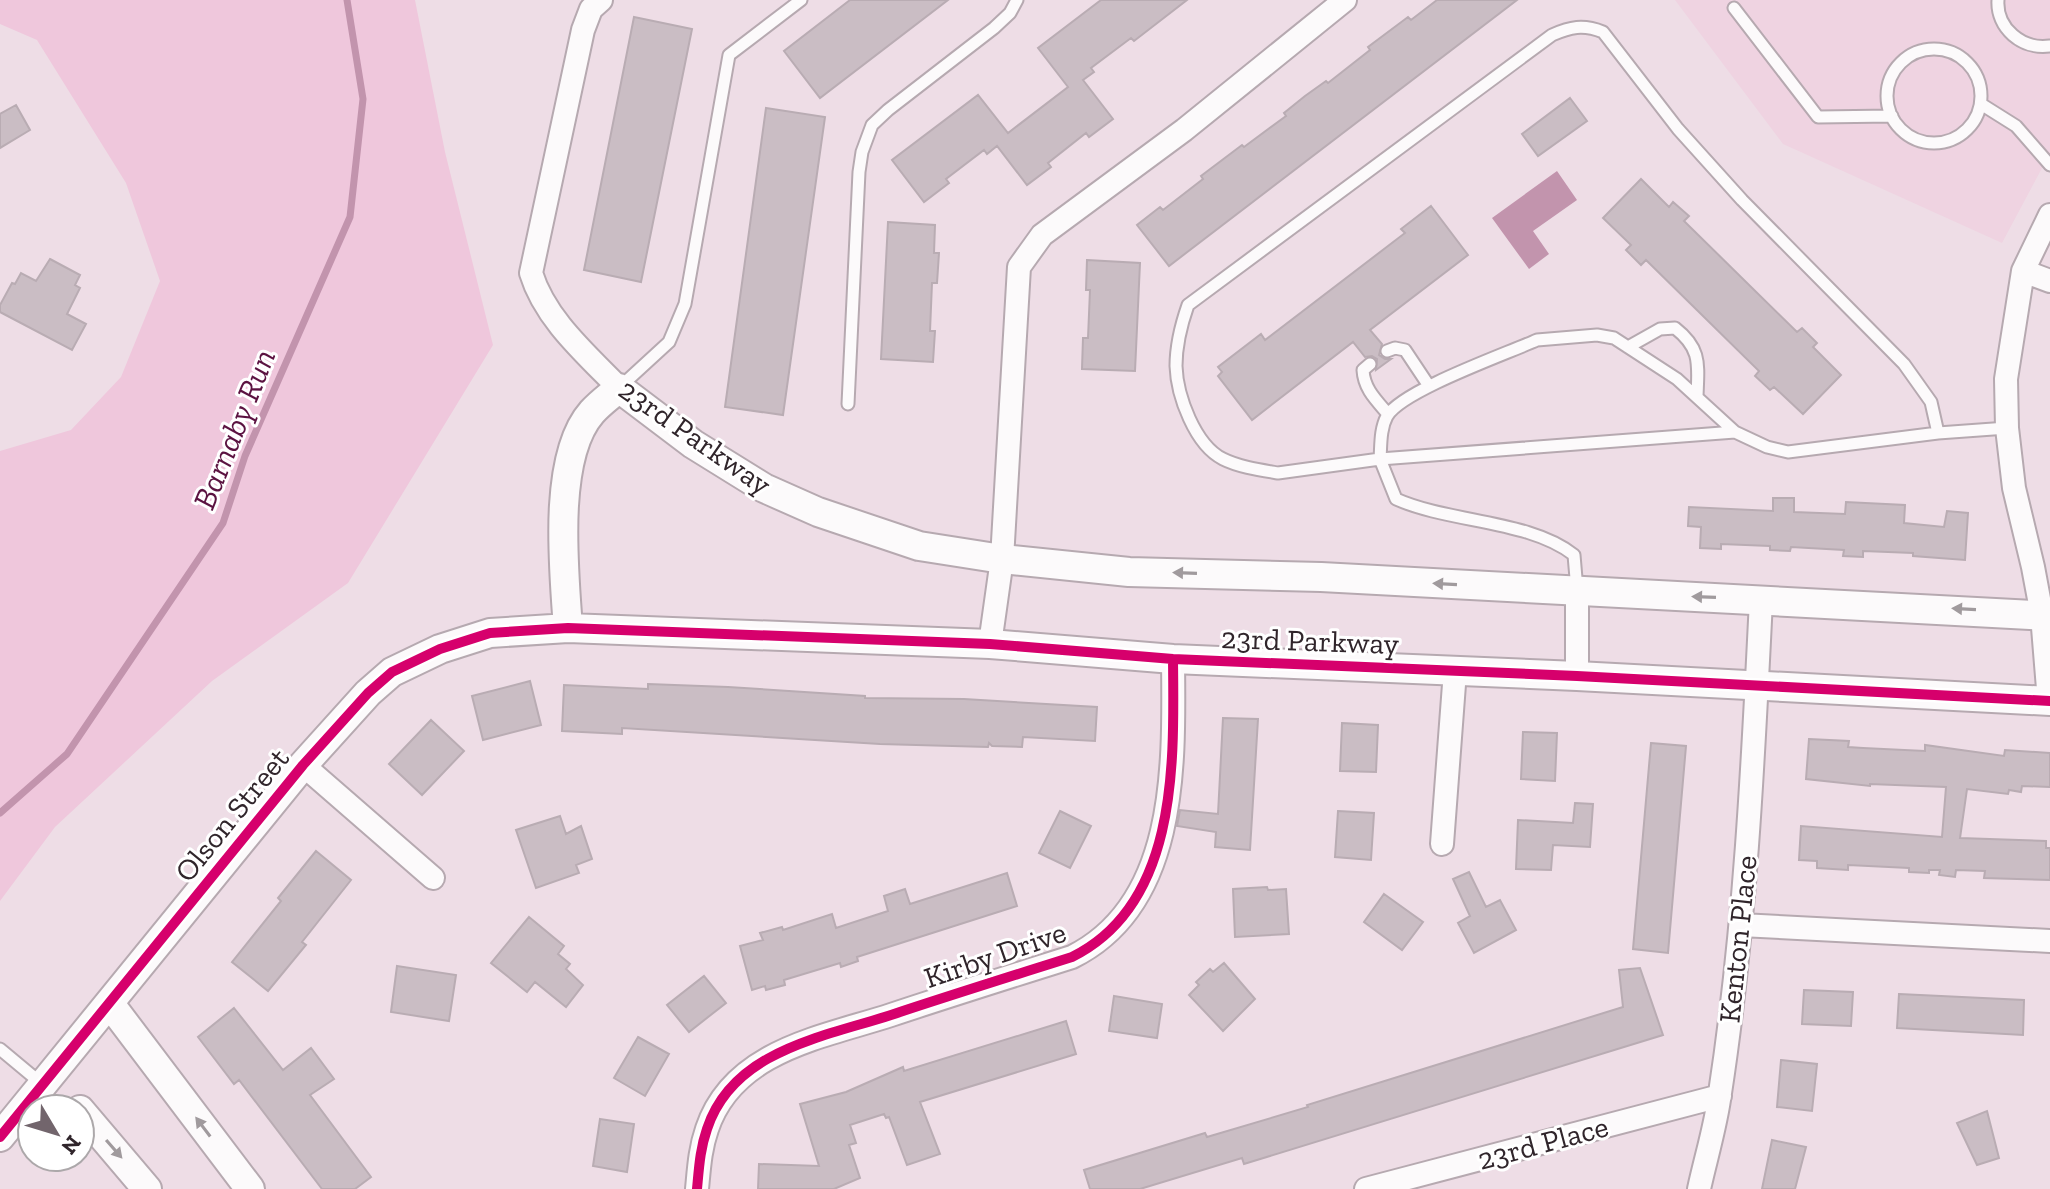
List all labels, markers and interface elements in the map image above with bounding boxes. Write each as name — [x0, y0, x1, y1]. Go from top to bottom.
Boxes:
water label: Barnaby Run — [185, 343, 283, 515]
street label: 23rd Parkway — [612, 371, 779, 503]
one-way arrow — [1172, 567, 1197, 580]
one-way arrow — [1432, 578, 1457, 591]
one-way arrow — [1691, 591, 1716, 604]
one-way arrow — [1951, 603, 1976, 616]
street label: 23rd Parkway — [1221, 620, 1400, 662]
street label: Olson Street — [167, 741, 297, 889]
street label: Kenton Place — [1711, 854, 1765, 1024]
street label: Kirby Drive — [919, 914, 1071, 996]
north arrow — [16, 1093, 96, 1173]
street label: 23rd Place — [1474, 1108, 1612, 1178]
one-way arrow — [196, 1117, 212, 1137]
text: N — [55, 1130, 87, 1160]
one-way arrow — [105, 1139, 122, 1159]

